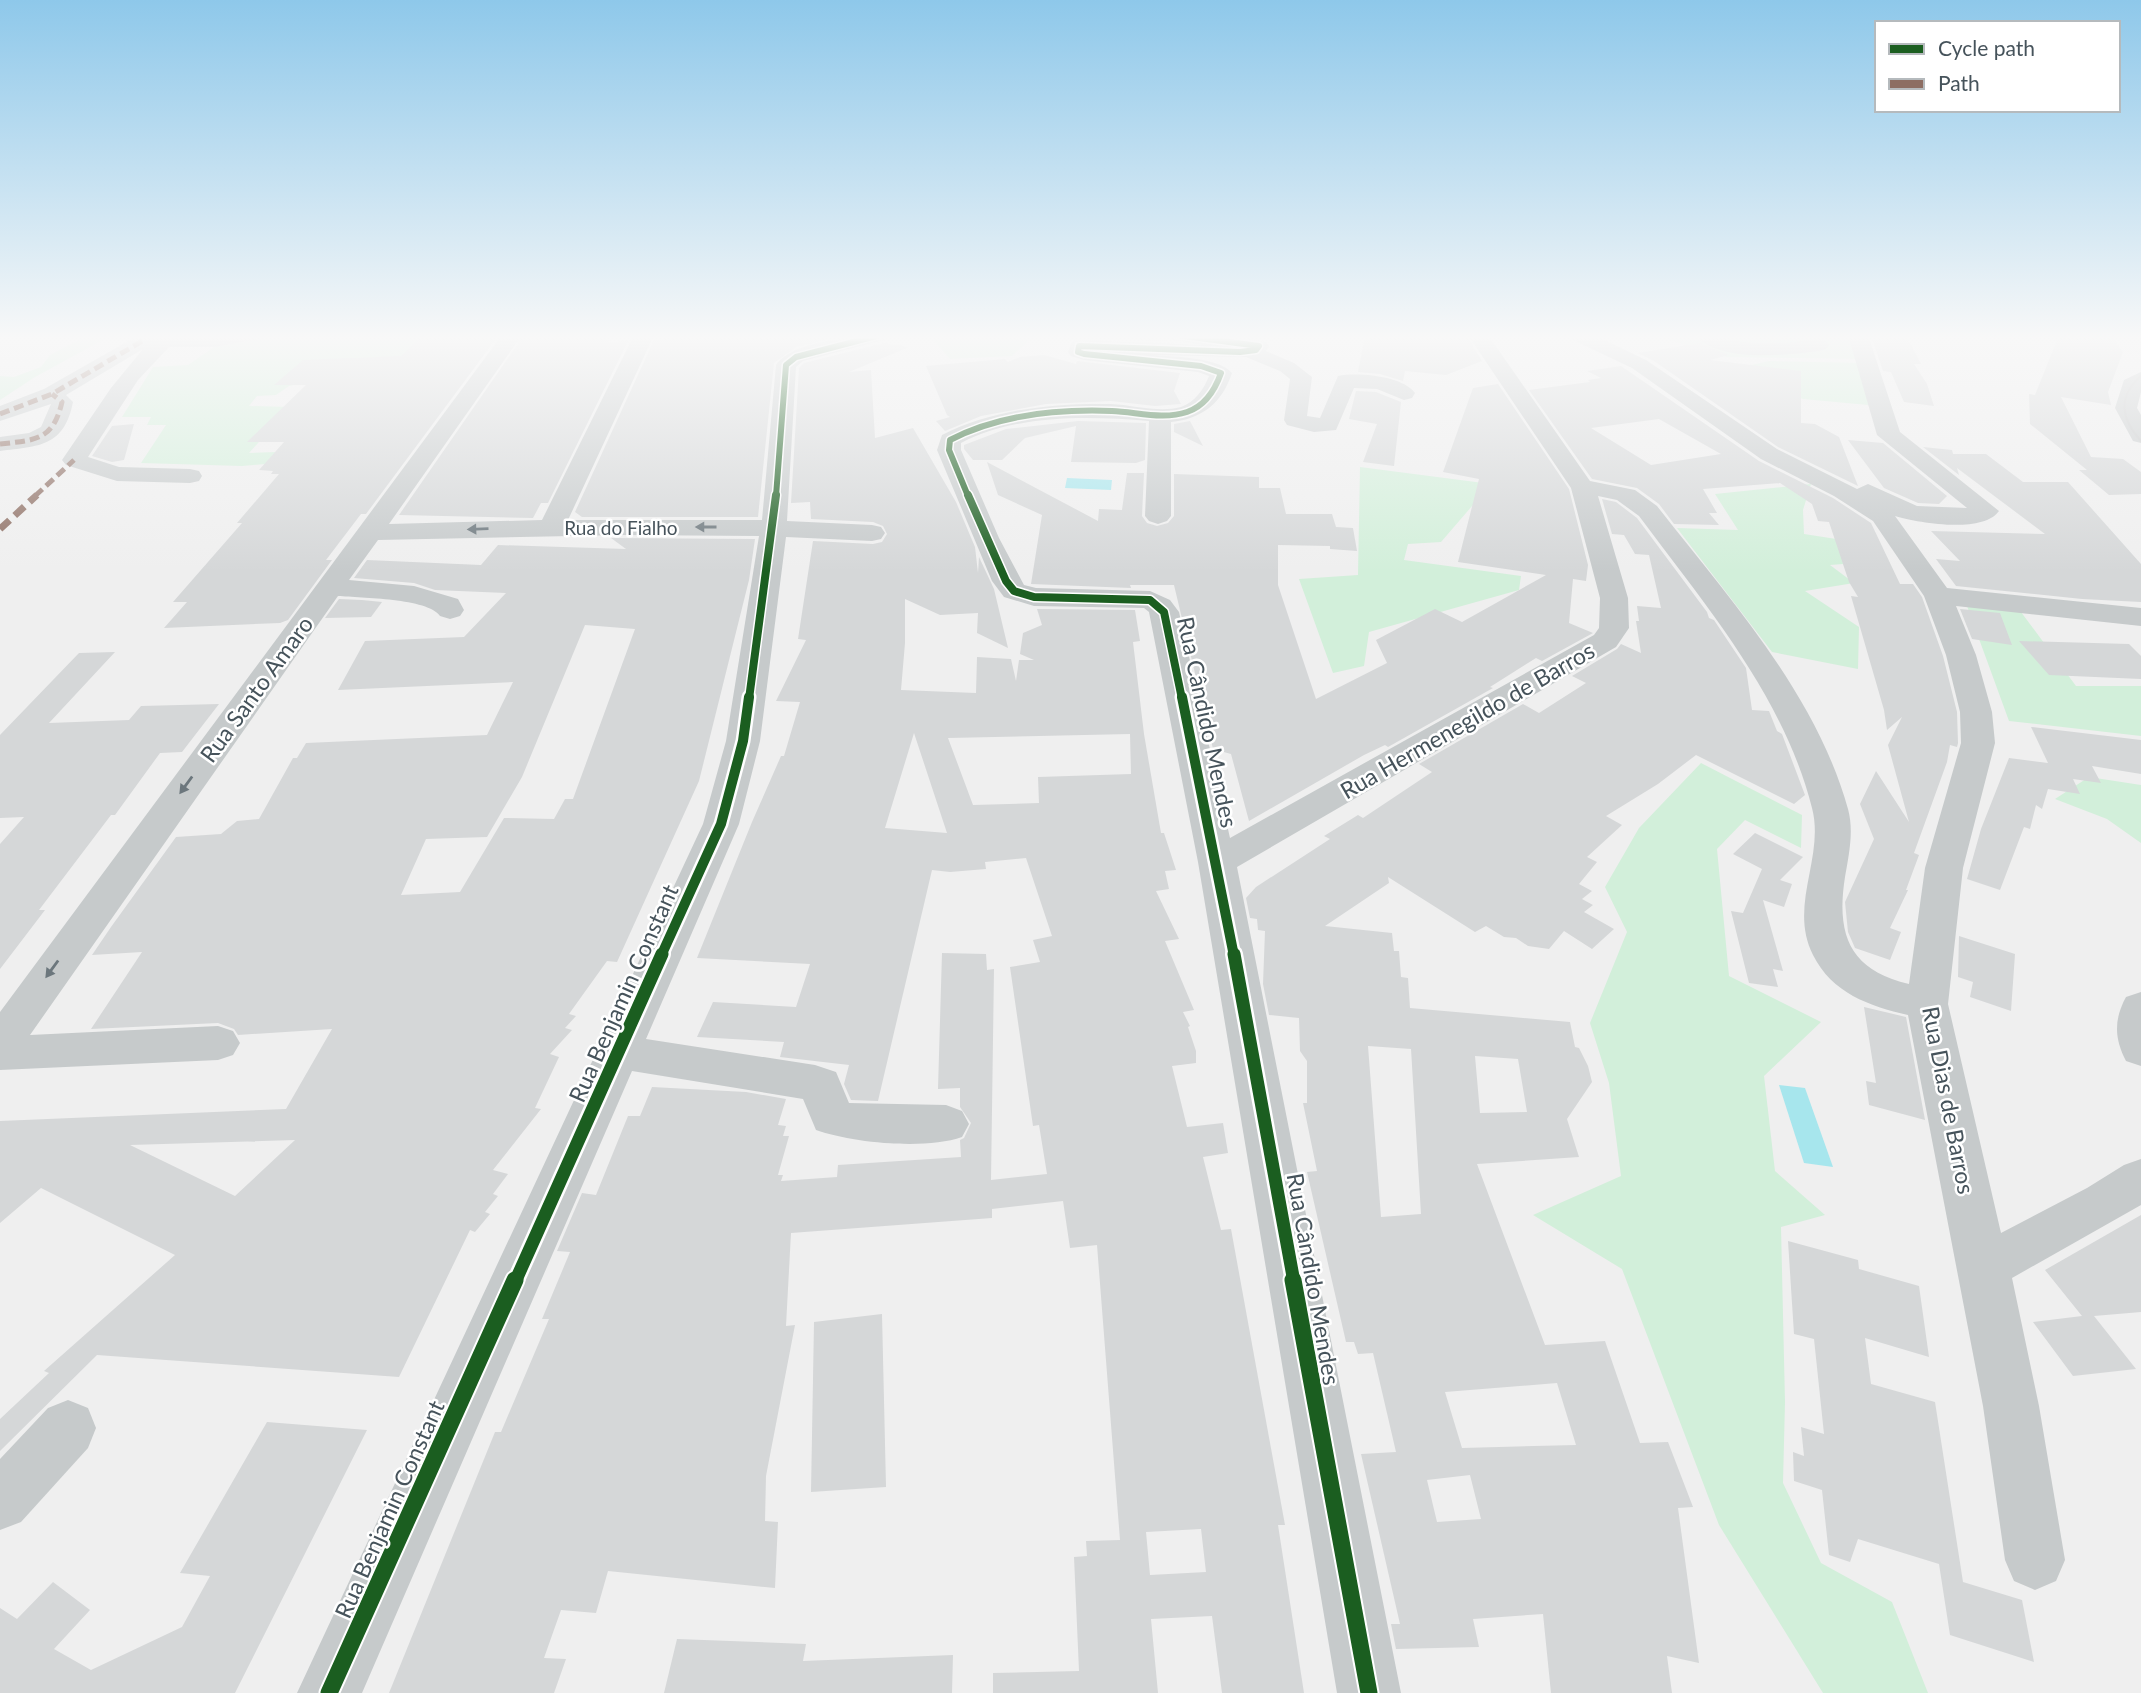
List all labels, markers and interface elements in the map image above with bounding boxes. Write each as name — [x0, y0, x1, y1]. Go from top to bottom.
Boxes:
legend — [1875, 21, 2120, 112]
text: Cycle path — [1938, 35, 2035, 60]
text: Path — [1938, 70, 1980, 95]
street label: Rua do Fialho — [564, 516, 678, 539]
one-way arrow — [694, 521, 716, 533]
one-way arrow — [467, 524, 489, 535]
street label: Rua Santo Amaro — [194, 611, 318, 767]
street label: Rua Cândido Mendes — [1172, 614, 1244, 830]
street label: Rua Hermenegildo de Barros — [1335, 636, 1599, 804]
one-way arrow — [179, 776, 193, 794]
street label: Rua Benjamin Constant — [562, 879, 684, 1106]
one-way arrow — [45, 960, 59, 978]
street label: Rua Dias de Barros — [1917, 1004, 1981, 1196]
street label: Rua Cândido Mendes — [1282, 1171, 1346, 1387]
street label: Rua Benjamin Constant — [328, 1395, 450, 1622]

